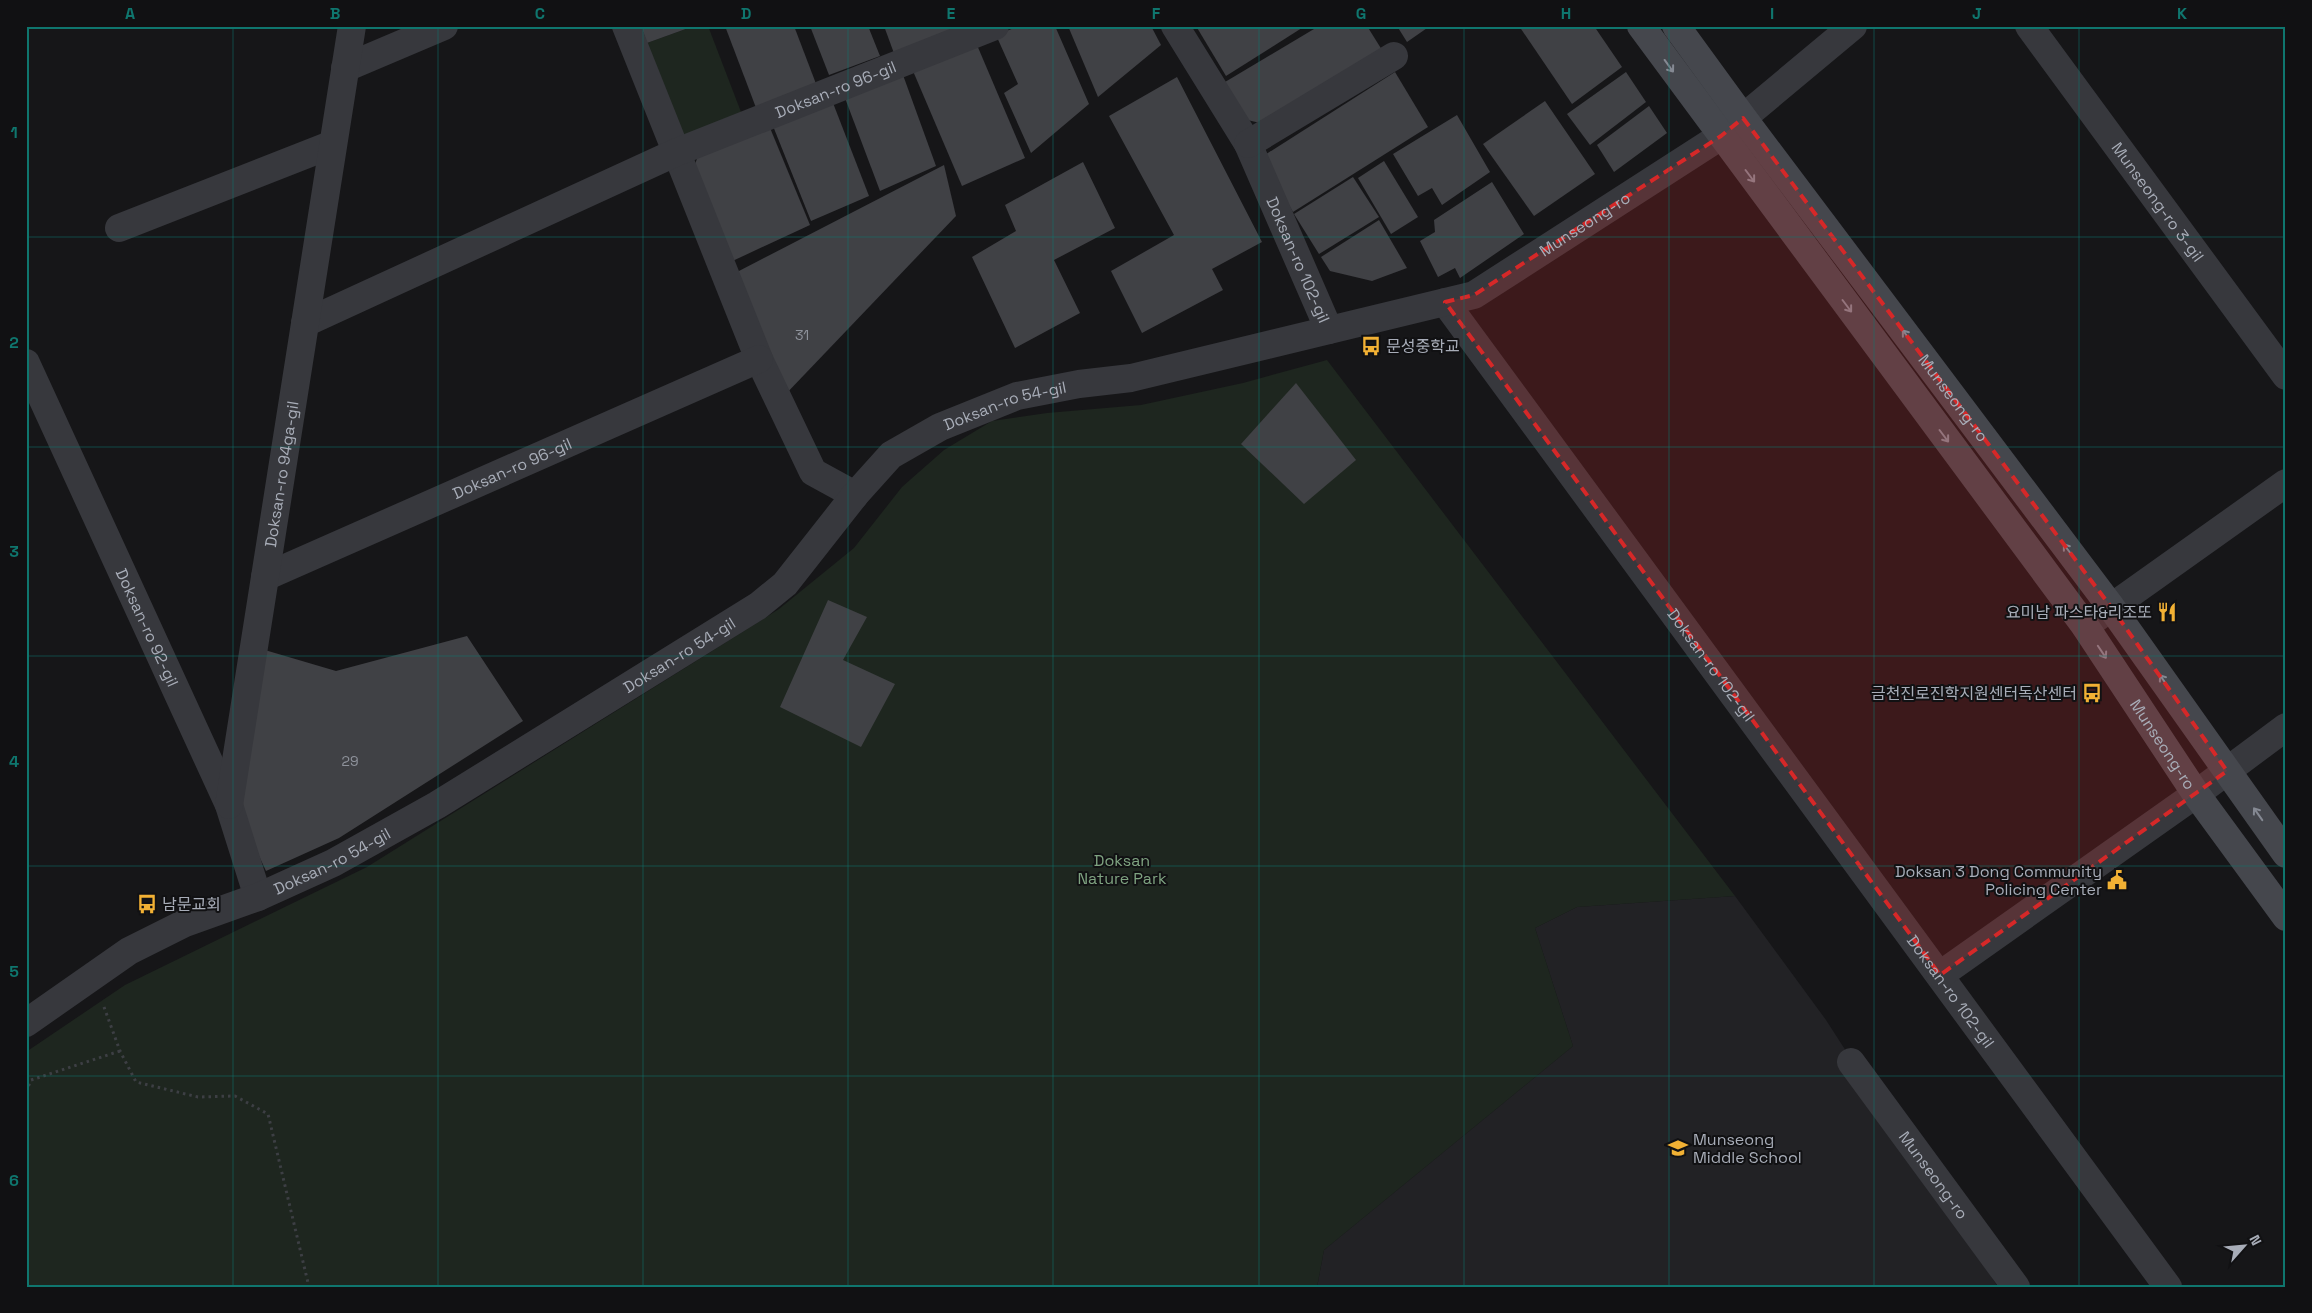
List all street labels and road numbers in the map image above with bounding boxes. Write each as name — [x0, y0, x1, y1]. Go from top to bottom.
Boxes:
street label: Doksan-ro 96-gil — [772, 56, 899, 123]
street label: Munseong-ro 3-gil — [2107, 138, 2209, 266]
street label: Munseong-ro — [1535, 187, 1634, 261]
street label: Doksan-ro 102-gil — [1262, 194, 1335, 326]
street label: Munseong-ro — [1914, 350, 1993, 446]
street label: Doksan-ro 54-gil — [940, 376, 1068, 435]
street label: Doksan-ro 94ga-gil — [259, 399, 303, 549]
street label: Doksan-ro 96-gil — [449, 432, 575, 504]
street label: Doksan-ro 92-gil — [111, 565, 184, 690]
street label: Doksan-ro 102-gil — [1663, 604, 1760, 726]
street label: Doksan-ro 54-gil — [619, 612, 739, 698]
street label: Munseong-ro — [2126, 695, 2201, 793]
street label: Doksan-ro 54-gil — [270, 823, 394, 899]
street label: Doksan-ro 102-gil — [1902, 930, 1999, 1052]
street label: Munseong-ro — [1894, 1127, 1973, 1223]

